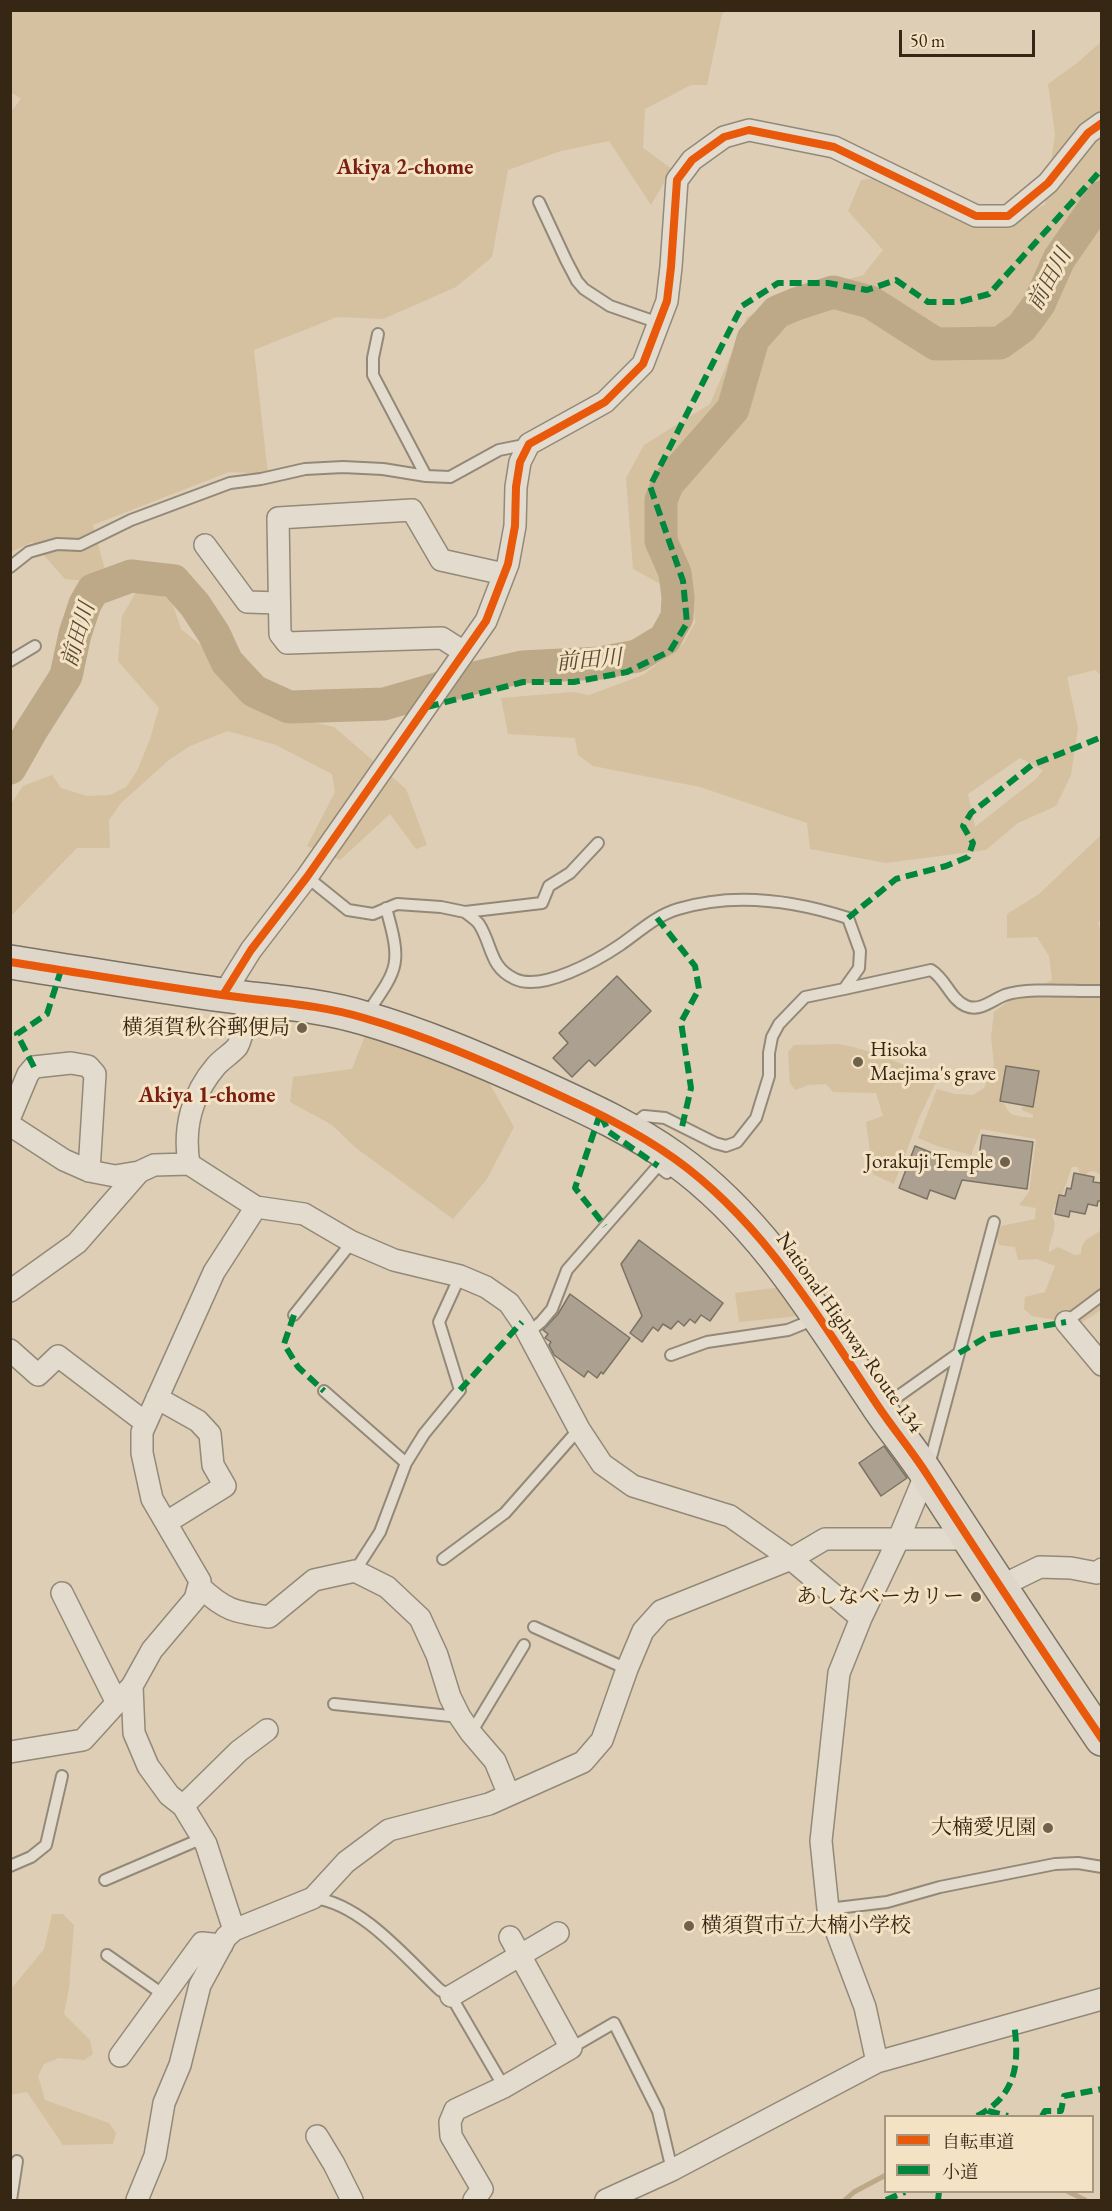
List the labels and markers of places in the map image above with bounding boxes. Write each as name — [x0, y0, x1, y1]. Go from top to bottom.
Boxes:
place label: 横須賀秋谷郵便局 — [122, 1015, 290, 1041]
marker: 横須賀秋谷郵便局 — [295, 1021, 309, 1035]
place label: Hisoka Maejima's grave — [870, 1037, 996, 1087]
marker: Hisoka Maejima's grave — [851, 1055, 865, 1069]
place label: Jorakuji Temple — [865, 1149, 993, 1175]
marker: Jorakuji Temple — [998, 1155, 1012, 1169]
place label: あしなベーカリー — [796, 1584, 964, 1610]
marker: あしなベーカリー — [969, 1590, 983, 1604]
place label: 大楠愛児園 — [931, 1815, 1036, 1841]
marker: 大楠愛児園 — [1041, 1821, 1055, 1835]
place label: 横須賀市立大楠小学校 — [701, 1913, 911, 1939]
marker: 横須賀市立大楠小学校 — [682, 1919, 696, 1933]

